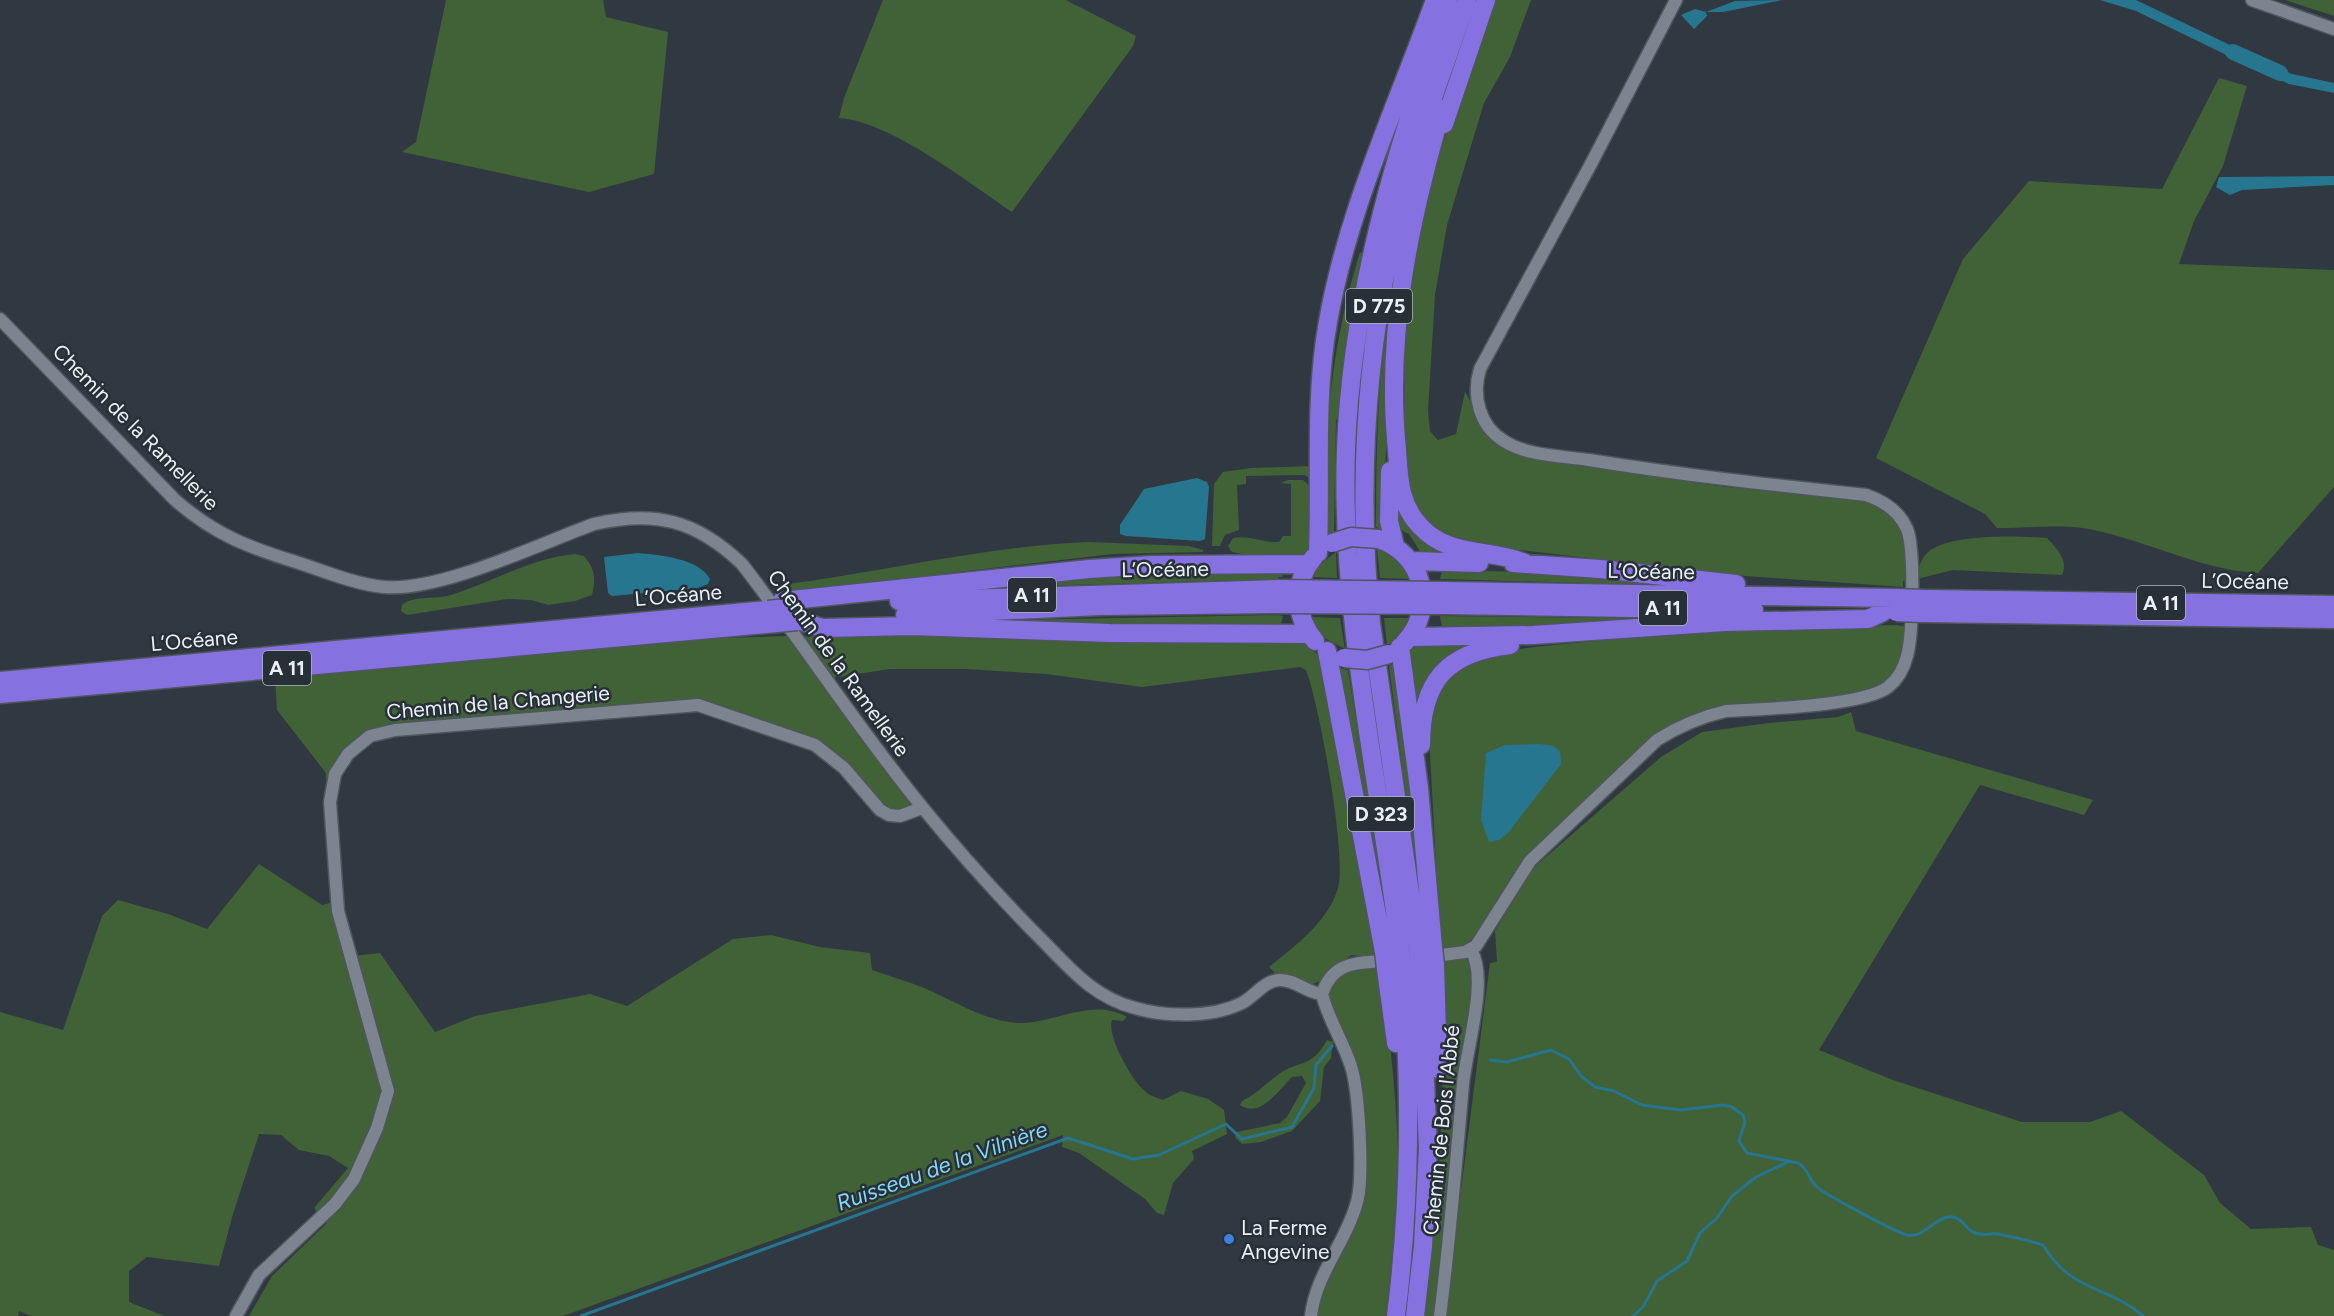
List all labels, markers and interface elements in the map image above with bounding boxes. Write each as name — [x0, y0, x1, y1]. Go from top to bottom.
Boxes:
road number: D 775 — [1346, 289, 1412, 323]
street label: Chemin de la Ramellerie — [48, 339, 224, 515]
street label: L’Océane — [1121, 556, 1209, 582]
street label: L’Océane — [1607, 558, 1695, 584]
street label: Chemin de la Ramellerie — [763, 565, 915, 761]
street label: L’Océane — [2201, 568, 2289, 594]
road number: A 11 — [1008, 578, 1056, 612]
street label: L’Océane — [633, 579, 723, 611]
road number: A 11 — [2137, 586, 2185, 620]
road number: A 11 — [1639, 591, 1687, 625]
street label: L’Océane — [149, 624, 239, 656]
road number: A 11 — [263, 651, 311, 685]
street label: Chemin de la Changerie — [385, 680, 611, 724]
road number: D 323 — [1348, 797, 1414, 831]
street label: Chemin de Bois l'Abbé — [1418, 1024, 1464, 1236]
water label: Ruisseau de la Vilnière — [833, 1115, 1051, 1217]
place label: La Ferme Angevine — [1241, 1215, 1329, 1264]
marker: La Ferme Angevine — [1222, 1232, 1236, 1246]

